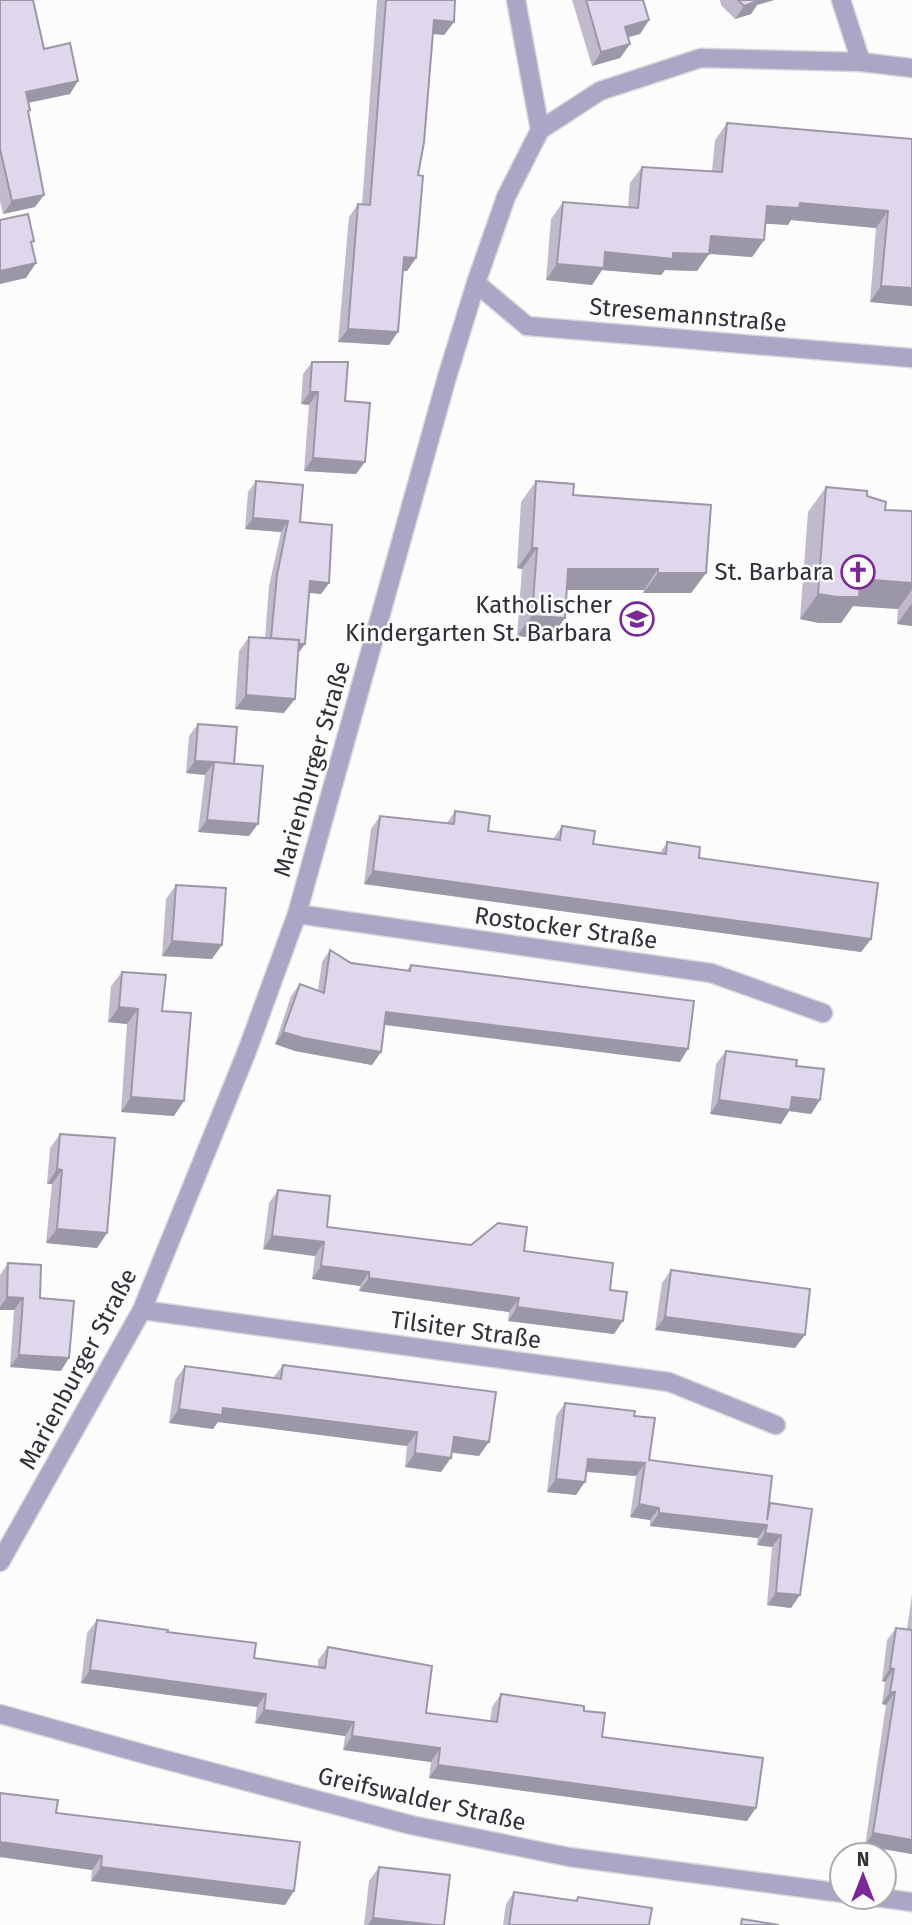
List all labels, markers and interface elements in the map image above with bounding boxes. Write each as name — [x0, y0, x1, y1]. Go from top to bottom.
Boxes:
street label: Stresemannstraße — [588, 292, 788, 338]
church icon: St. Barbara — [839, 553, 877, 591]
place label: St. Barbara — [715, 558, 834, 586]
place label: Katholischer Kindergarten St. Barbara — [345, 591, 613, 647]
school or university icon: Katholischer Kindergarten St. Barbara — [618, 600, 656, 638]
street label: Marienburger Straße — [268, 658, 356, 880]
street label: Rostocker Straße — [473, 901, 659, 955]
street label: Marienburger Straße — [13, 1264, 143, 1474]
street label: Tilsiter Straße — [389, 1306, 543, 1354]
street label: Greifswalder Straße — [315, 1761, 529, 1837]
north arrow — [828, 1841, 898, 1911]
text: N — [857, 1848, 869, 1871]

